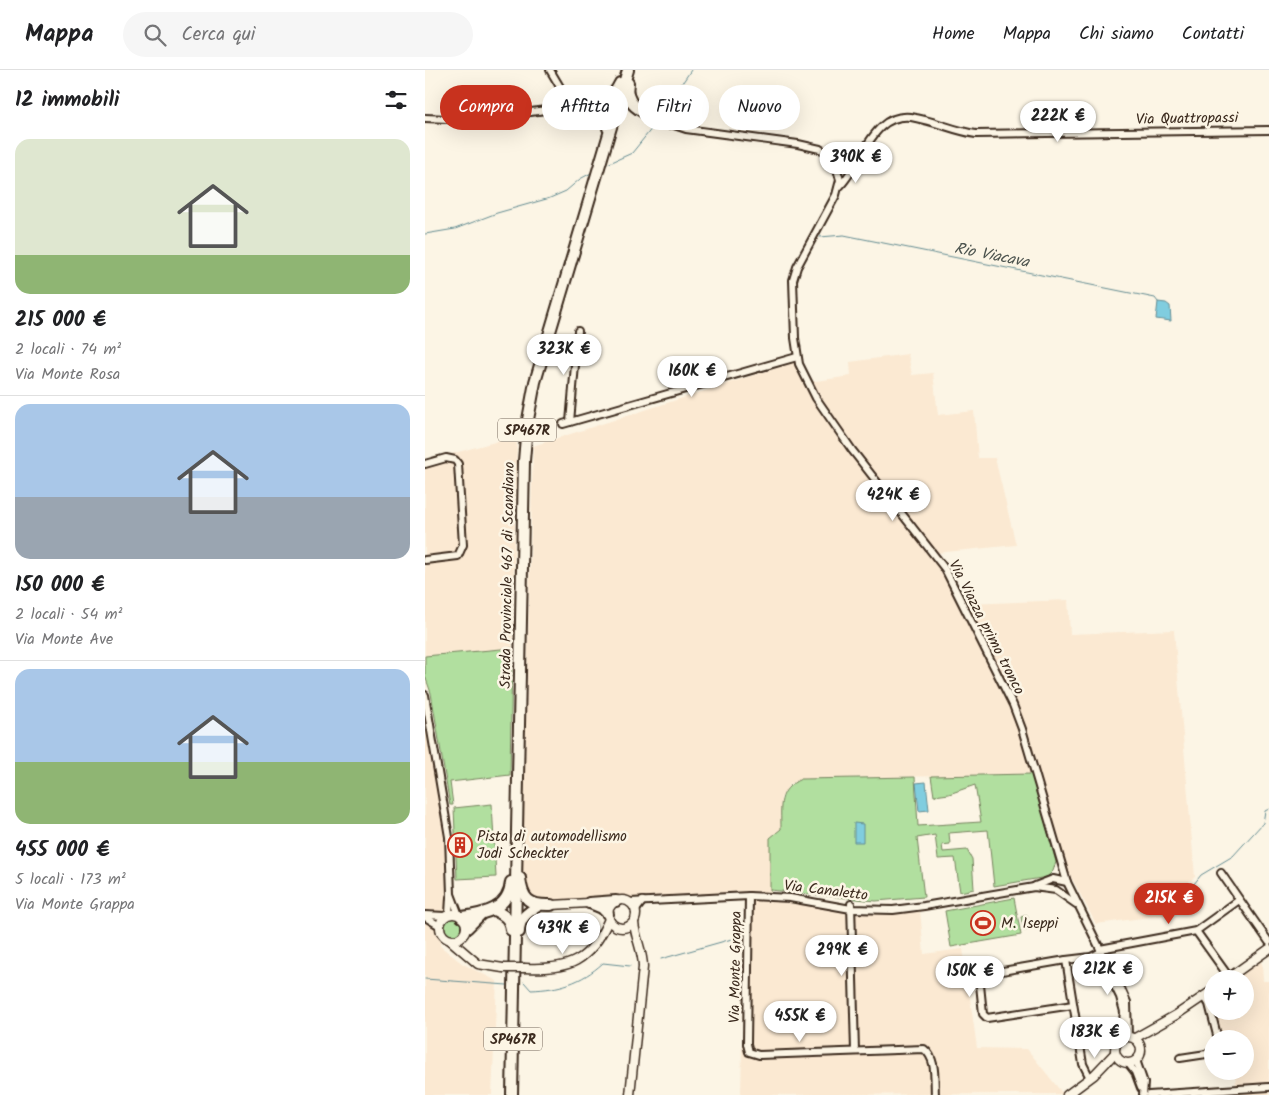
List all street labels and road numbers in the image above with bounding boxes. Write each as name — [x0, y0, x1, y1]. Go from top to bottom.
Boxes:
street label: Via Quattropassi — [1136, 106, 1240, 132]
road number: SP467R — [498, 418, 556, 442]
street label: Strada Provinciale 467 di Scandiano — [494, 461, 522, 689]
street label: Via Viazza primo tronco — [942, 556, 1031, 699]
street label: Via Canaletto — [782, 874, 869, 908]
street label: Via Monte Grappa — [723, 911, 749, 1023]
road number: SP467R — [484, 1028, 542, 1051]

